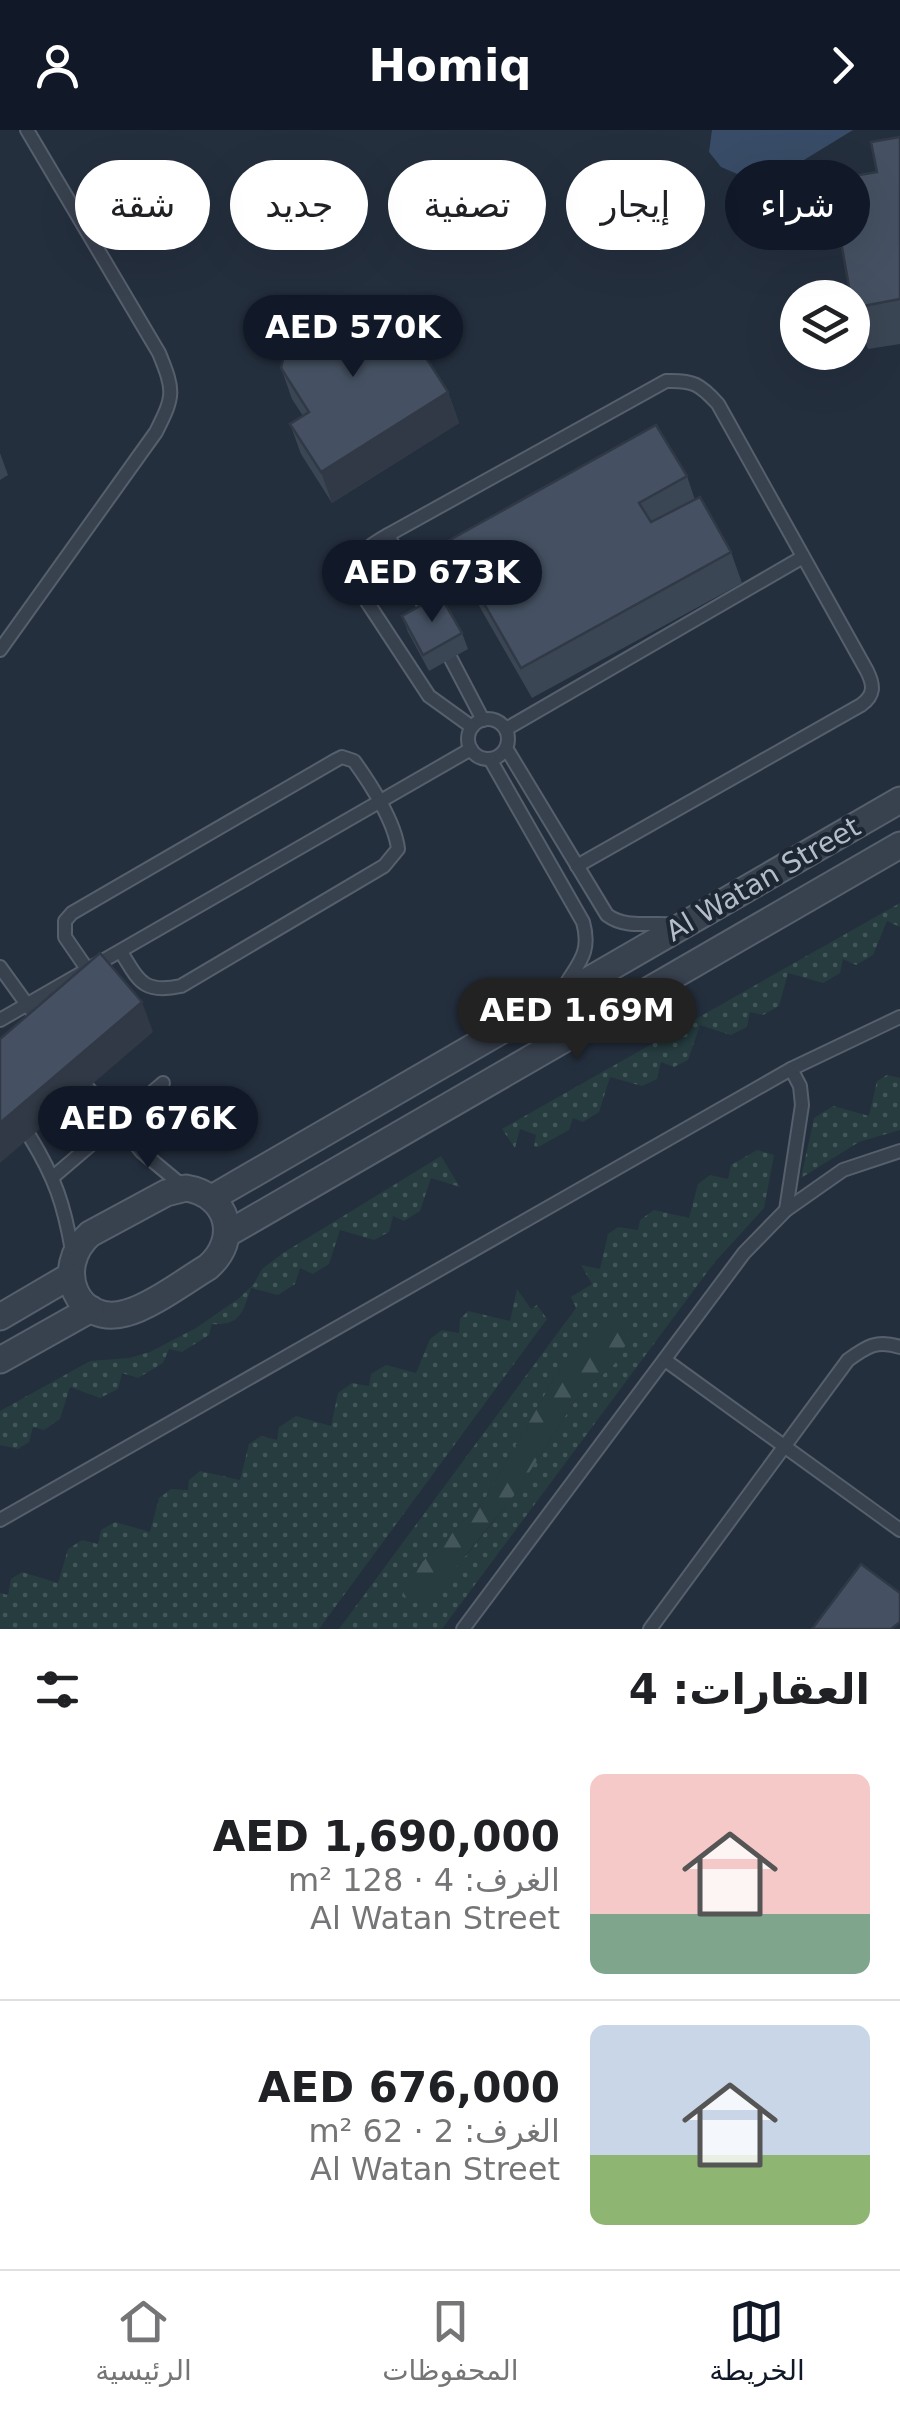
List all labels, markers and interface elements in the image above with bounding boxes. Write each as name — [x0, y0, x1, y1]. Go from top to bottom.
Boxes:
icon: person — [30, 38, 85, 93]
icon: forward — [815, 38, 870, 93]
text: Homiq — [368, 39, 532, 92]
chip: شقة — [75, 160, 210, 250]
chip: جديد — [230, 160, 368, 250]
chip: تصفية — [388, 160, 546, 250]
chip: إيجار — [566, 160, 705, 250]
chip: شراء — [725, 160, 870, 250]
map controls — [780, 280, 870, 370]
button: layers — [780, 280, 870, 370]
pin: AED 570K — [250, 295, 456, 380]
text: AED 570K — [265, 308, 441, 346]
pin: AED 673K — [329, 540, 535, 625]
text: AED 673K — [344, 553, 520, 591]
street label: Al Watan Street — [660, 810, 866, 948]
pin: AED 1.69M — [463, 978, 691, 1063]
text: AED 1.69M — [479, 991, 675, 1029]
pin: AED 676K — [45, 1086, 251, 1171]
text: AED 676K — [60, 1099, 236, 1137]
icon: filters — [30, 1662, 85, 1717]
text: العقارات: 4 — [629, 1665, 870, 1714]
text: AED 1,690,000 — [213, 1812, 560, 1861]
icon: home — [670, 1814, 790, 1934]
text: الغرف: 4 · 128 m² — [288, 1861, 560, 1899]
text: Al Watan Street — [310, 1899, 560, 1937]
text: AED 676,000 — [258, 2063, 560, 2112]
icon: home — [670, 2065, 790, 2185]
text: الغرف: 2 · 62 m² — [308, 2112, 560, 2150]
text: Al Watan Street — [310, 2150, 560, 2188]
tab: الرئيسية — [95, 2294, 192, 2387]
tab: المحفوظات — [382, 2294, 519, 2387]
tab: الخريطة — [709, 2294, 805, 2387]

